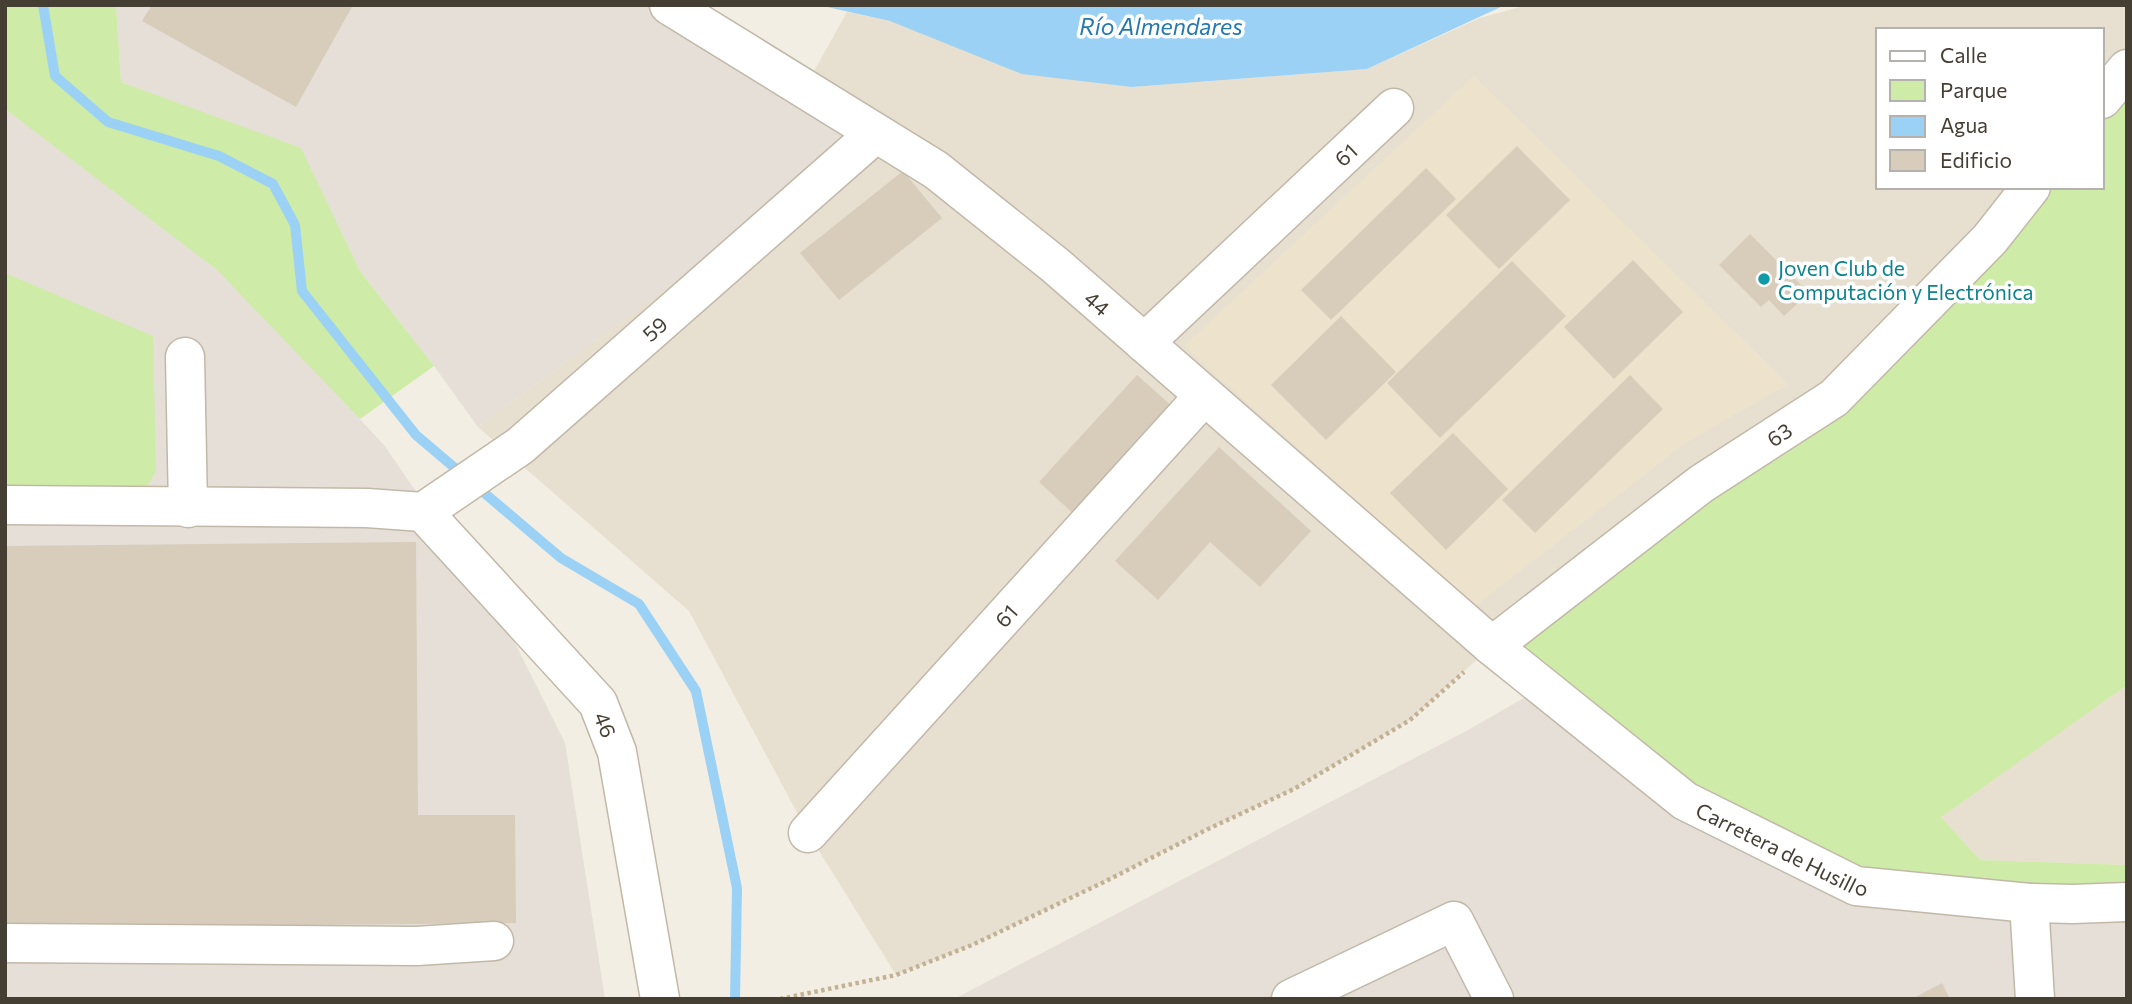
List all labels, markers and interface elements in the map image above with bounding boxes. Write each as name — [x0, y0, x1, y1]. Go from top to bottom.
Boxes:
water label: Río Almendares — [1079, 12, 1243, 40]
legend — [1876, 28, 2104, 189]
text: Calle — [1940, 42, 1987, 67]
text: Parque — [1940, 77, 2007, 102]
text: Agua — [1940, 112, 1988, 137]
street label: 61 — [1329, 137, 1362, 171]
text: Edificio — [1940, 147, 2012, 172]
place label: Joven Club de Computación y Electrónica — [1778, 255, 2034, 304]
marker: Joven Club de Computación y Electrónica — [1756, 271, 1772, 287]
street label: 44 — [1080, 285, 1116, 320]
street label: 59 — [637, 310, 672, 346]
street label: 63 — [1762, 417, 1796, 451]
street label: 61 — [989, 599, 1022, 632]
street label: 46 — [590, 708, 623, 741]
street label: Carretera de Husillo — [1692, 796, 1869, 900]

